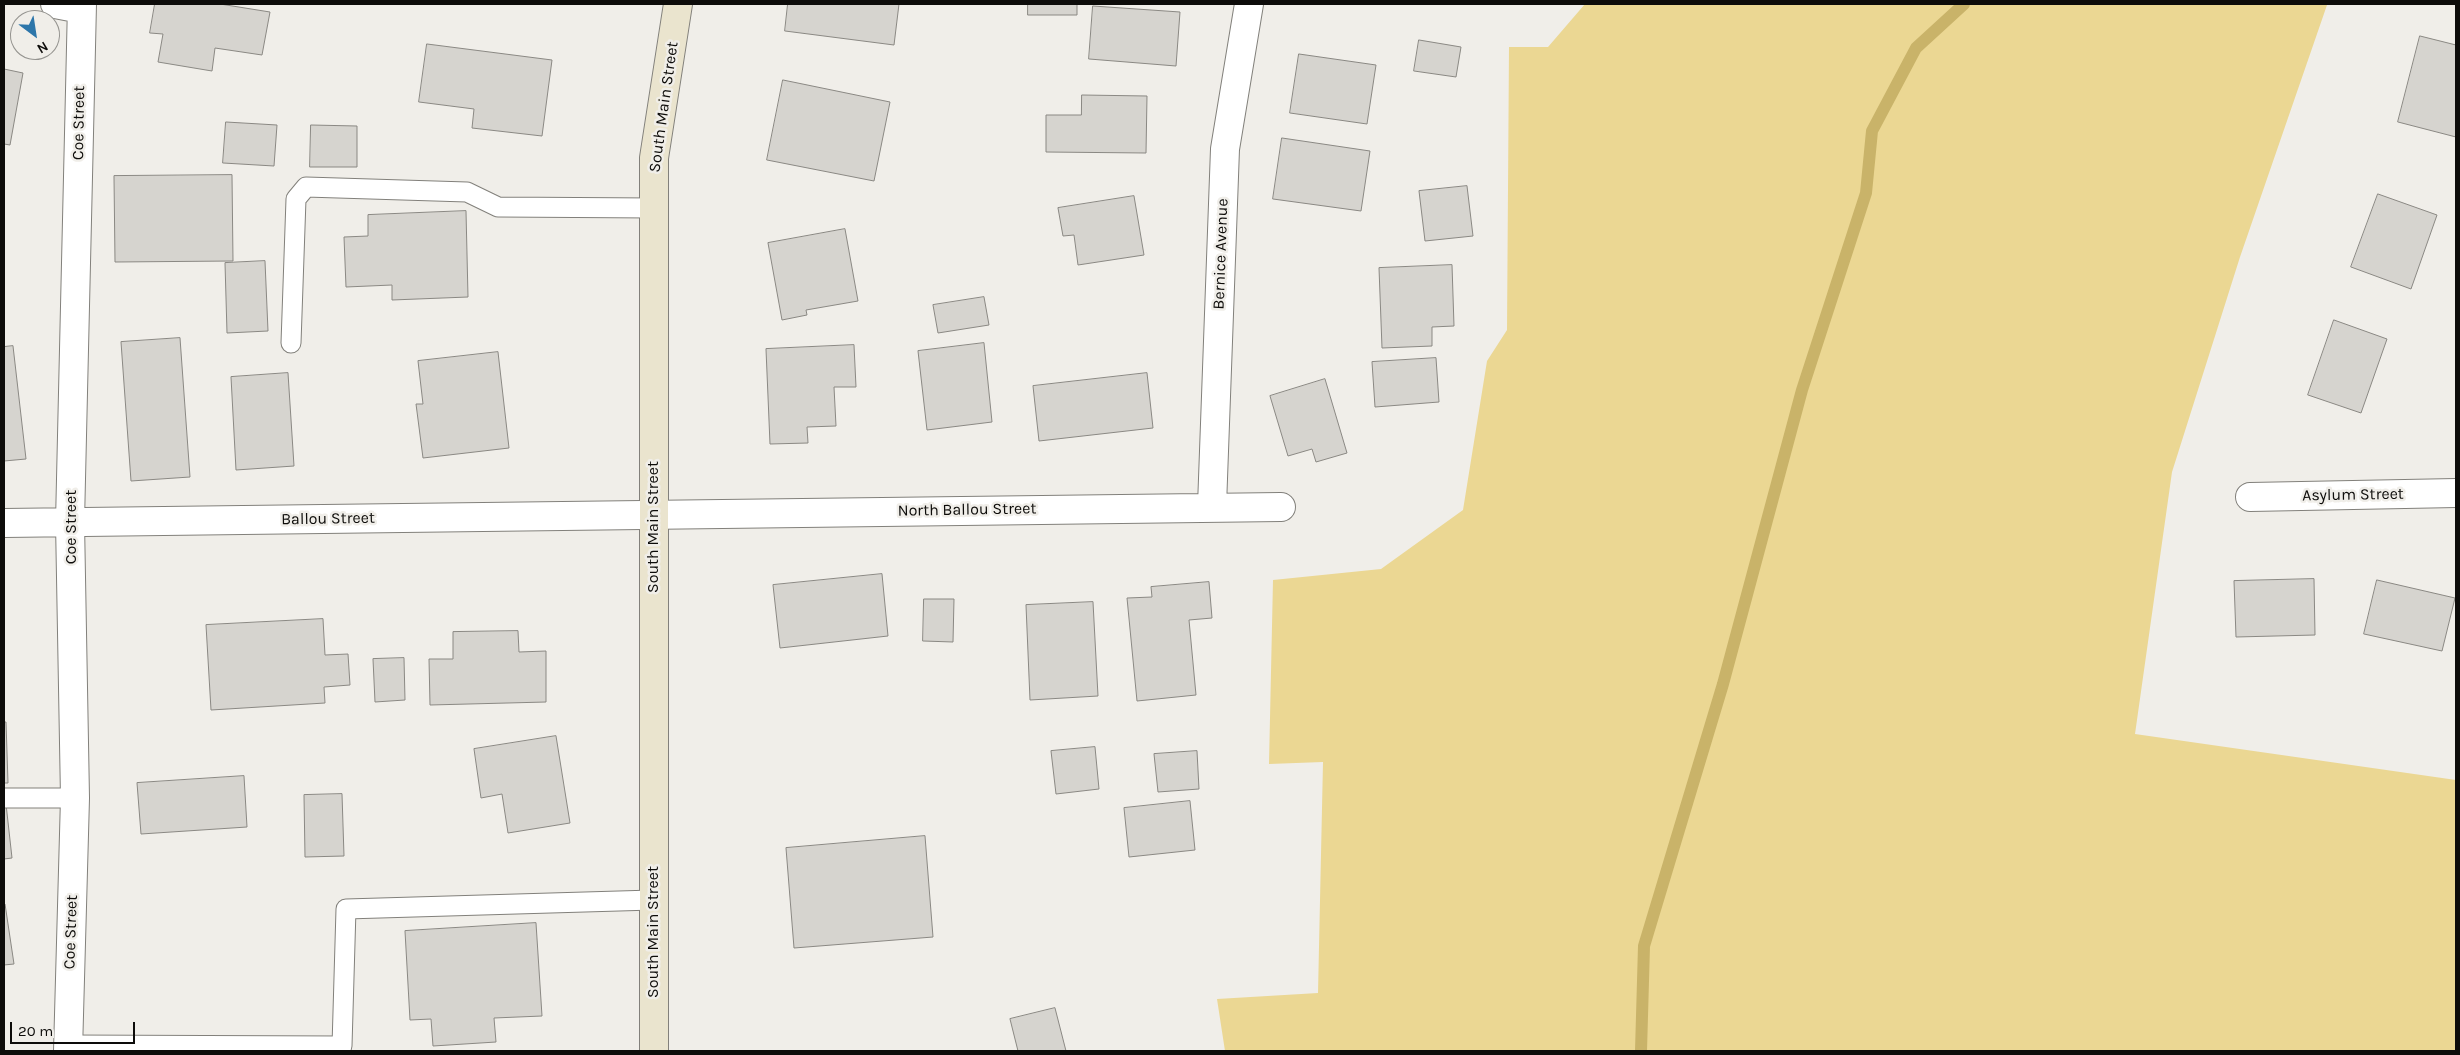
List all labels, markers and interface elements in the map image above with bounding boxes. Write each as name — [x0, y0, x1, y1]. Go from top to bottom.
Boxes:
north arrow — [10, 10, 60, 60]
text: N — [34, 38, 51, 57]
street label: South Main Street — [645, 40, 683, 174]
street label: Coe Street — [69, 86, 89, 160]
street label: Bernice Avenue — [1209, 198, 1233, 310]
street label: South Main Street — [643, 461, 663, 593]
street label: Asylum Street — [2302, 485, 2404, 505]
street label: Coe Street — [61, 490, 81, 564]
street label: North Ballou Street — [897, 499, 1037, 521]
street label: Ballou Street — [281, 509, 375, 529]
street label: South Main Street — [643, 866, 663, 998]
street label: Coe Street — [60, 894, 82, 970]
scale bar — [12, 1012, 138, 1044]
text: 20 m — [18, 1022, 53, 1040]

